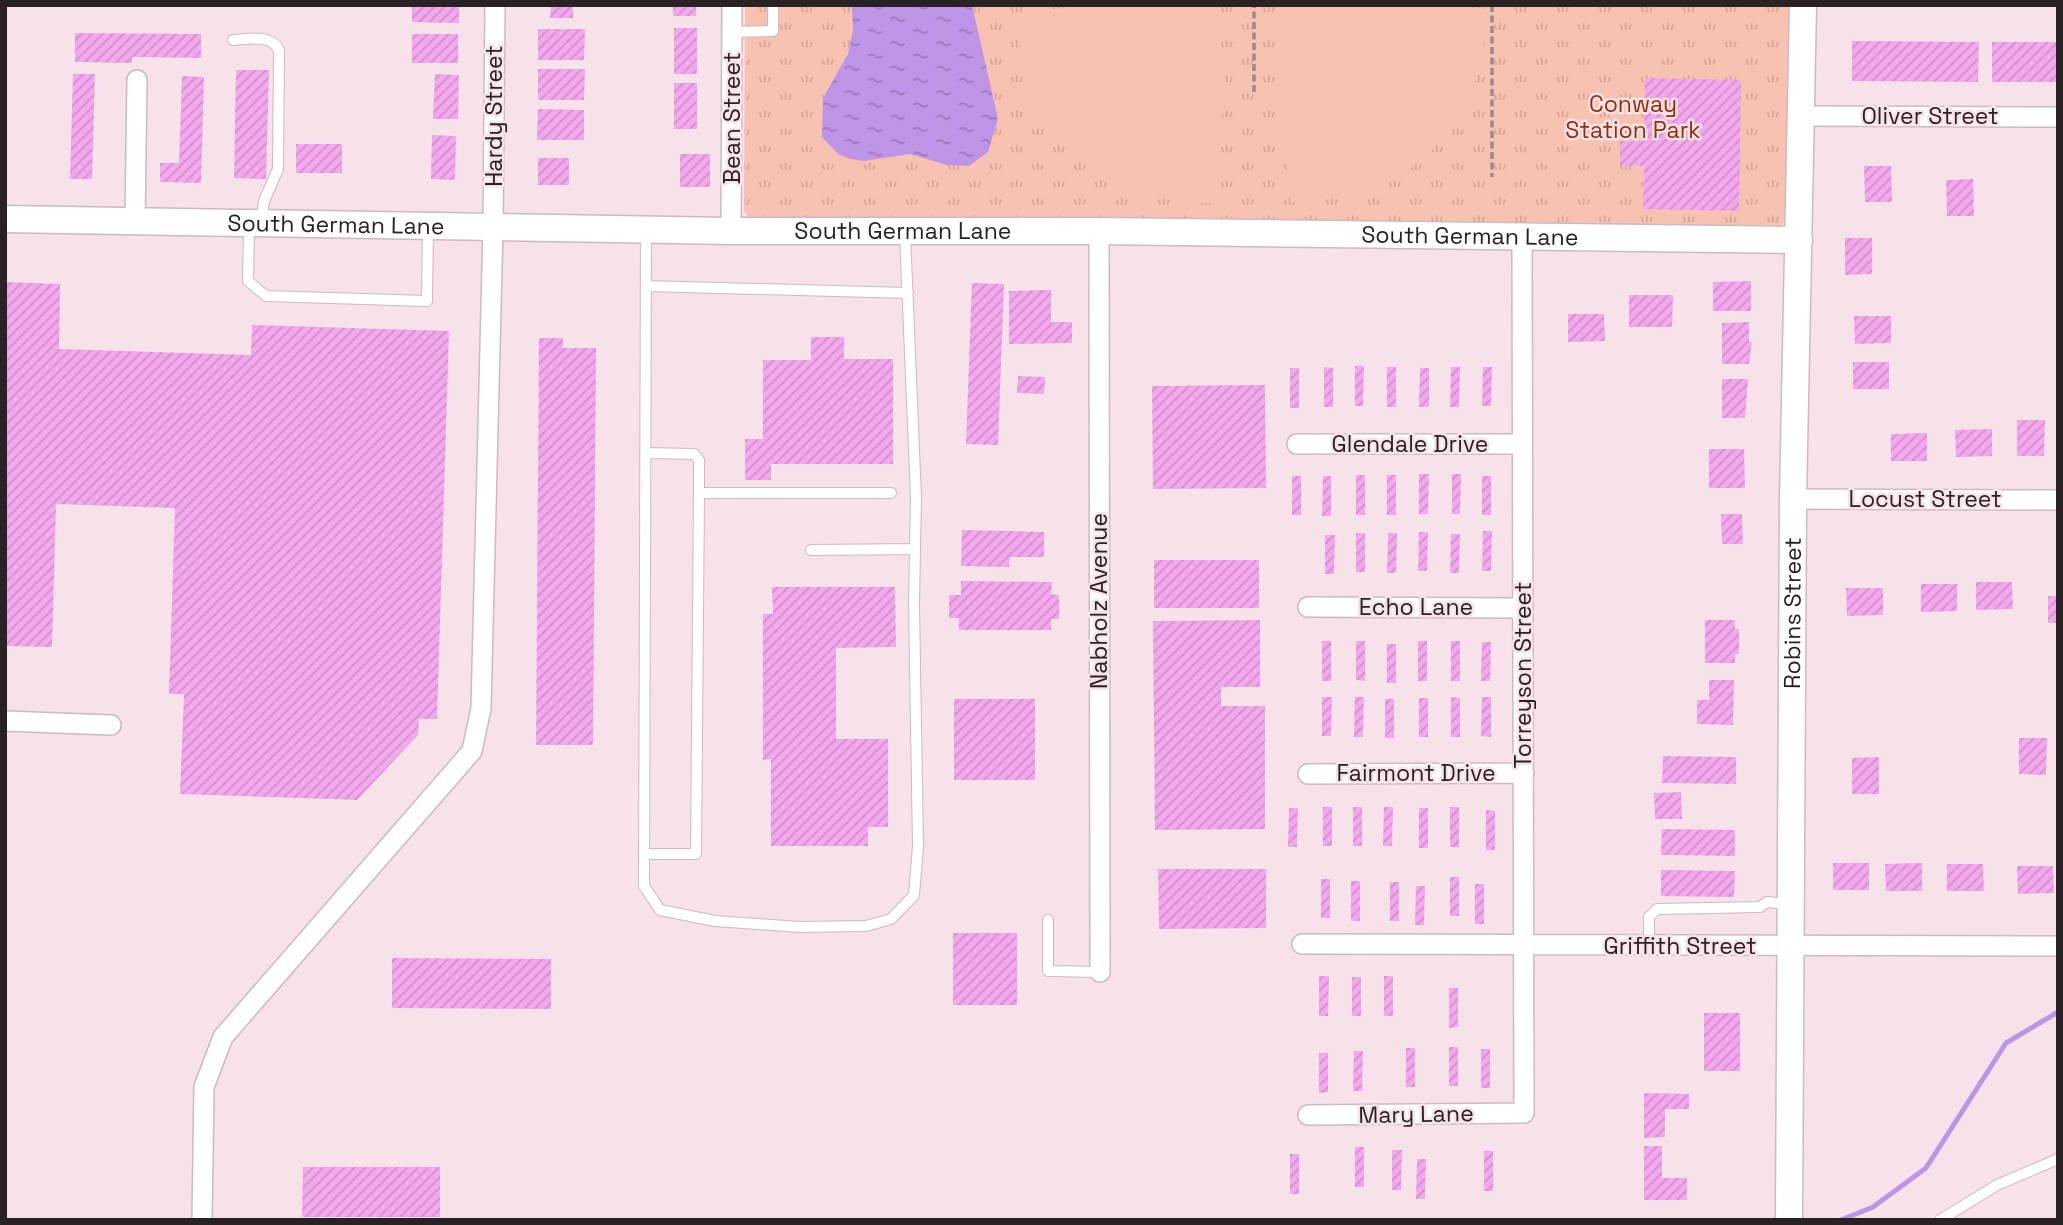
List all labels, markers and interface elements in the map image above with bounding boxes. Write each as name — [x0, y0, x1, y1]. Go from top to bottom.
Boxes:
street label: Hardy Street — [479, 45, 509, 187]
street label: Bean Street — [717, 52, 747, 184]
park label: Conway Station Park — [1565, 89, 1701, 145]
street label: Oliver Street — [1861, 101, 1999, 131]
street label: South German Lane — [227, 208, 445, 241]
street label: South German Lane — [794, 216, 1011, 246]
street label: South German Lane — [1361, 219, 1579, 252]
street label: Glendale Drive — [1332, 429, 1488, 459]
street label: Locust Street — [1848, 484, 2002, 514]
street label: Nabholz Avenue — [1084, 513, 1114, 689]
street label: Robins Street — [1777, 537, 1808, 689]
street label: Torreyson Street — [1508, 582, 1538, 768]
street label: Echo Lane — [1359, 592, 1473, 622]
street label: Fairmont Drive — [1336, 758, 1496, 788]
street label: Griffith Street — [1604, 931, 1757, 961]
street label: Mary Lane — [1358, 1098, 1474, 1130]

